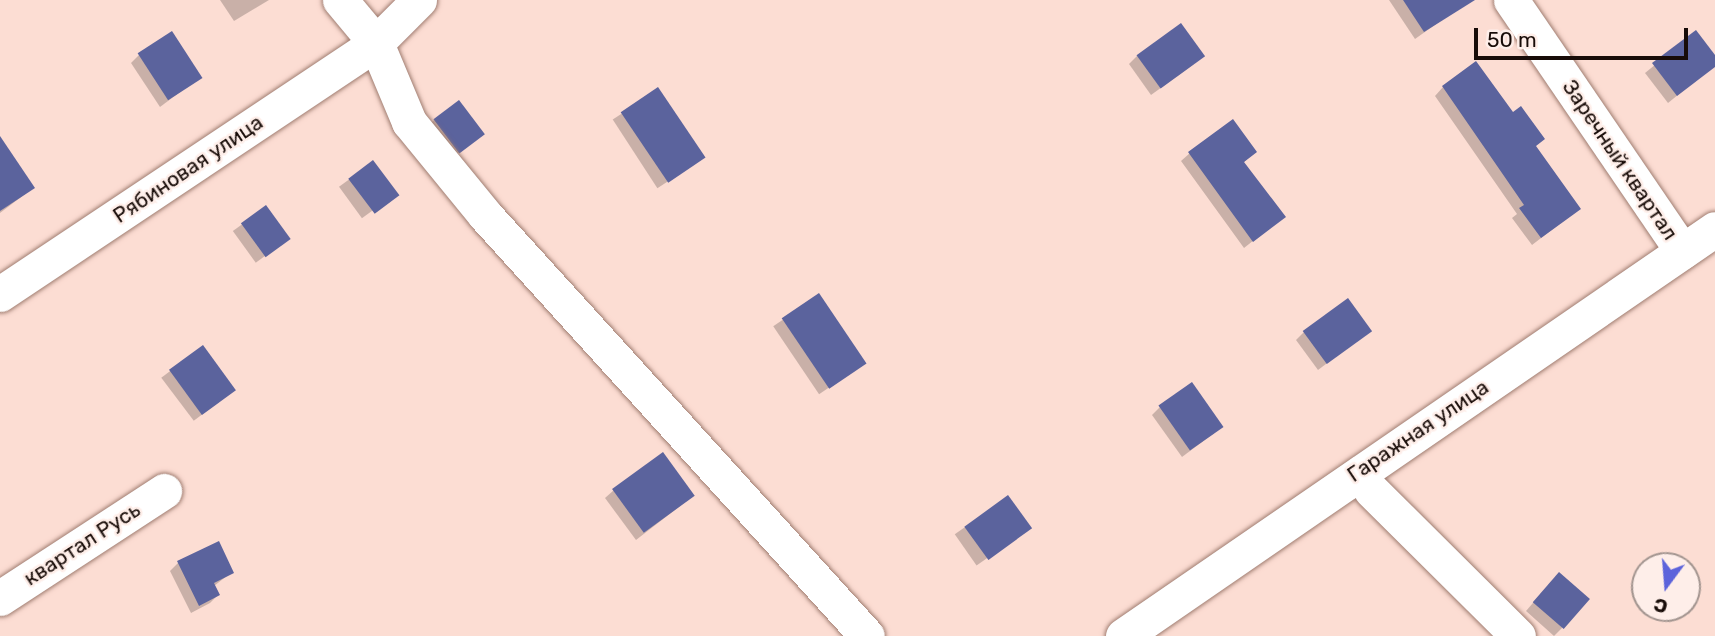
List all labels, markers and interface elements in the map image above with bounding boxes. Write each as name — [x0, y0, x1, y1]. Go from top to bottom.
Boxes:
scale bar — [1477, 14, 1690, 58]
text: 50 m — [1487, 27, 1537, 52]
street label: Заречный квартал — [1557, 75, 1683, 245]
street label: Рябиновая улица — [108, 110, 268, 228]
street label: Гаражная улица — [1343, 374, 1493, 488]
street label: квартал Русь — [19, 497, 145, 591]
north arrow — [1631, 552, 1701, 622]
text: С — [1651, 593, 1670, 619]

